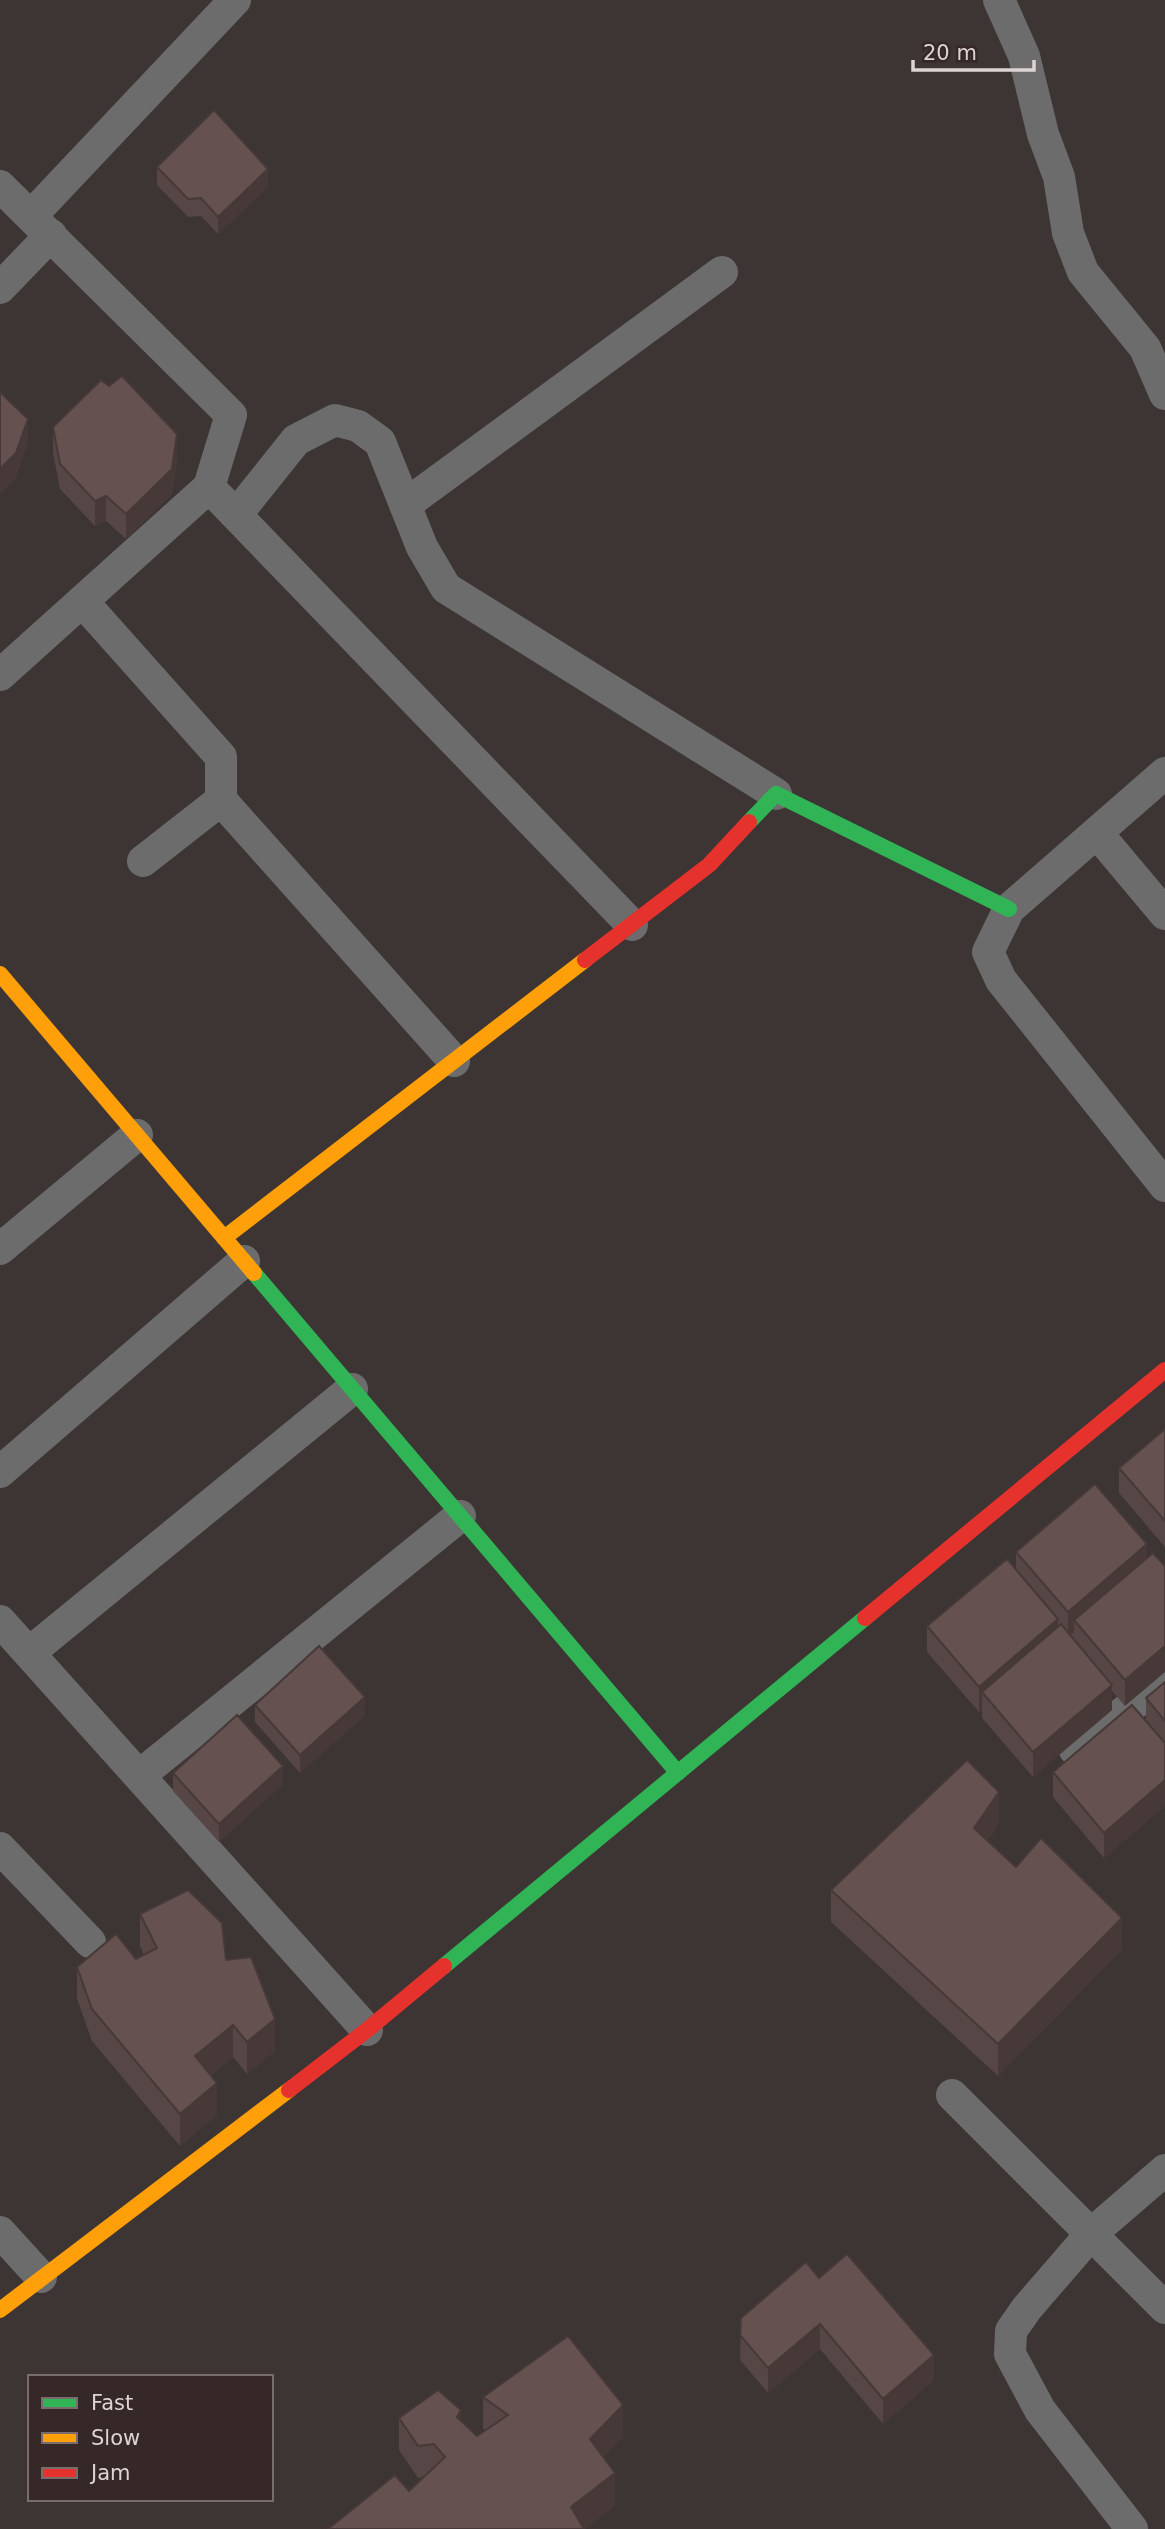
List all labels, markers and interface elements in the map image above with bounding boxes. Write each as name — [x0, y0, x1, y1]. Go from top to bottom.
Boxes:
scale bar — [913, 28, 1034, 72]
text: 20 m — [923, 41, 977, 65]
legend — [28, 2375, 273, 2501]
text: Fast — [91, 2391, 133, 2415]
text: Slow — [91, 2426, 140, 2450]
text: Jam — [89, 2461, 131, 2485]

